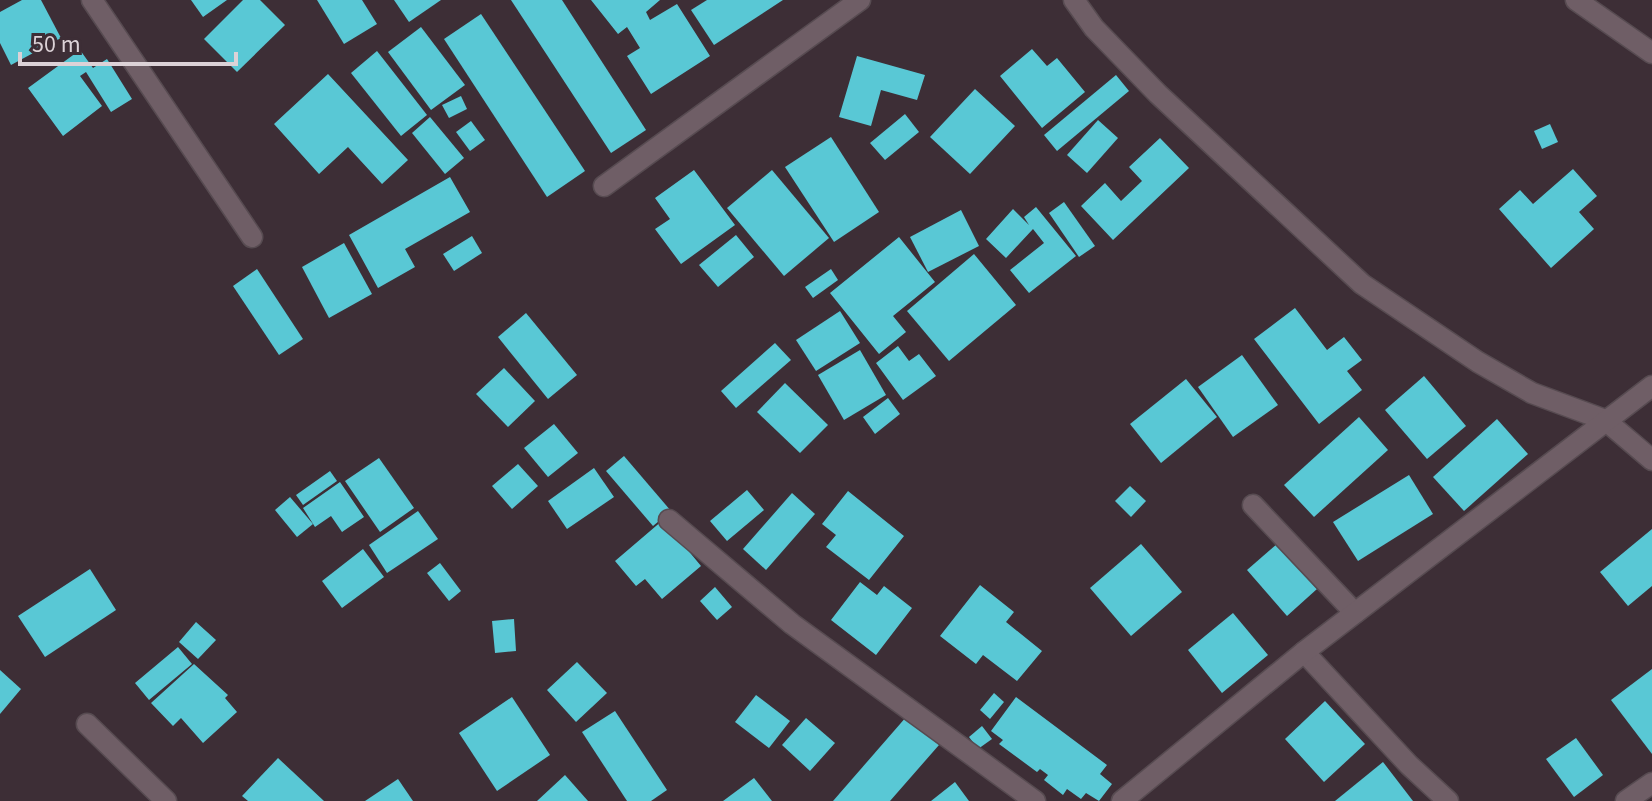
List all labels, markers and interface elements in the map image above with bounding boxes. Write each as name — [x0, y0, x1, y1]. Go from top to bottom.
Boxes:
scale bar — [20, 16, 236, 66]
text: 50 m — [32, 27, 81, 62]

